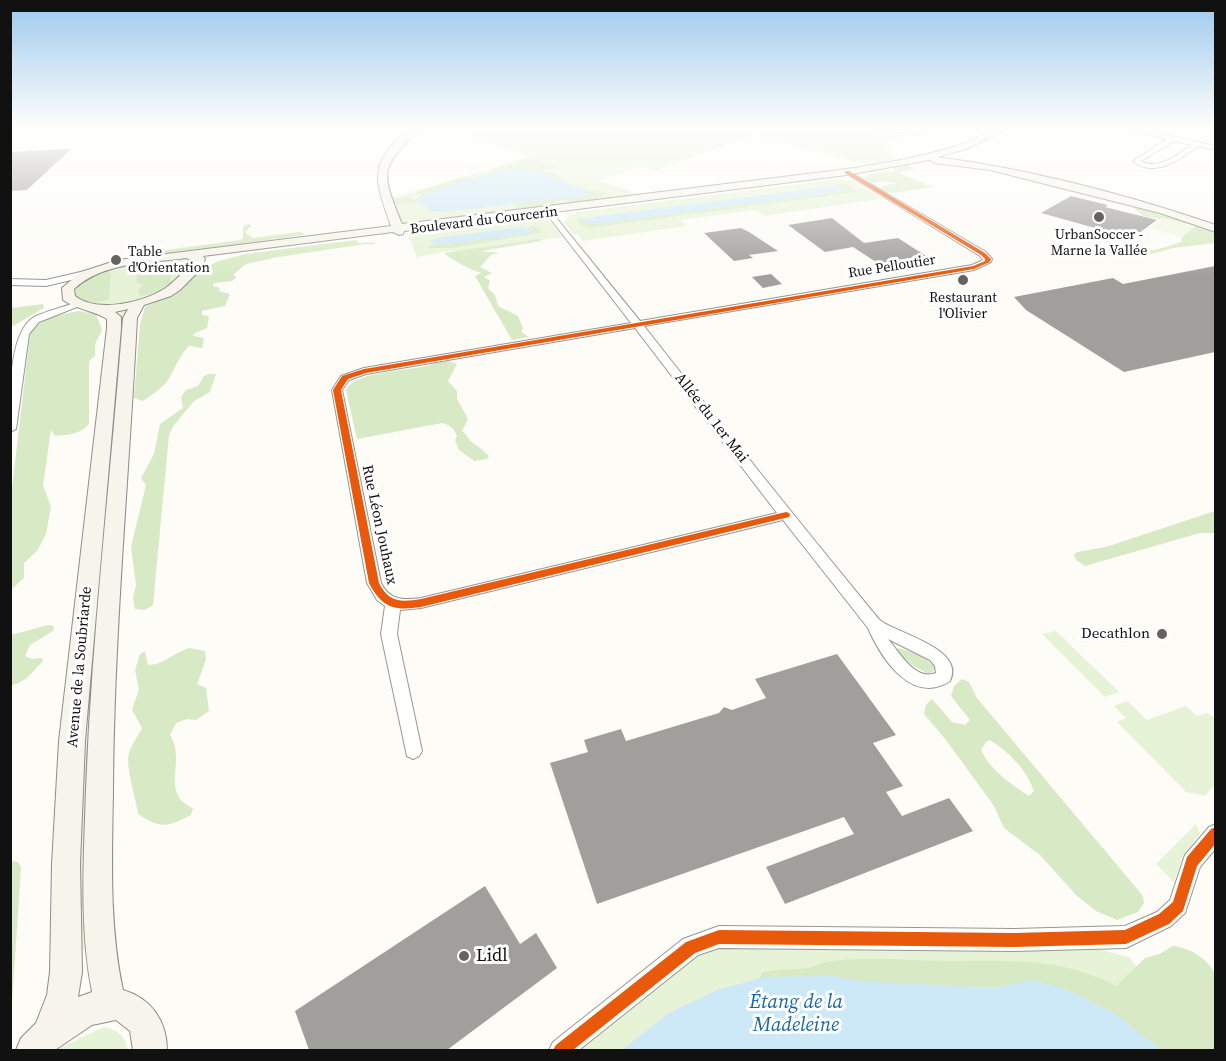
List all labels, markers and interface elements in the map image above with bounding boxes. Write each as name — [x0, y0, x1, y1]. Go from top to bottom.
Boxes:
street label: Boulevard du Courcerin — [409, 204, 559, 238]
marker: UrbanSoccer - Marne la Vallée — [1092, 210, 1106, 224]
place label: UrbanSoccer - Marne la Vallée — [1051, 227, 1147, 260]
place label: Table d'Orientation — [128, 244, 210, 276]
street label: Rue Pelloutier — [847, 252, 937, 282]
marker: Table d'Orientation — [109, 253, 123, 267]
marker: Restaurant l'Olivier — [956, 273, 970, 287]
place label: Restaurant l'Olivier — [929, 290, 997, 322]
street label: Allée du 1er Mai — [670, 370, 752, 466]
street label: Rue Léon Jouhaux — [357, 463, 401, 587]
street label: Avenue de la Soubriarde — [64, 586, 96, 748]
place label: Decathlon — [1081, 625, 1150, 643]
marker: Decathlon — [1155, 627, 1169, 641]
place label: Lidl — [476, 945, 508, 967]
marker: Lidl — [457, 949, 471, 963]
water label: Étang de la Madeleine — [749, 991, 843, 1038]

